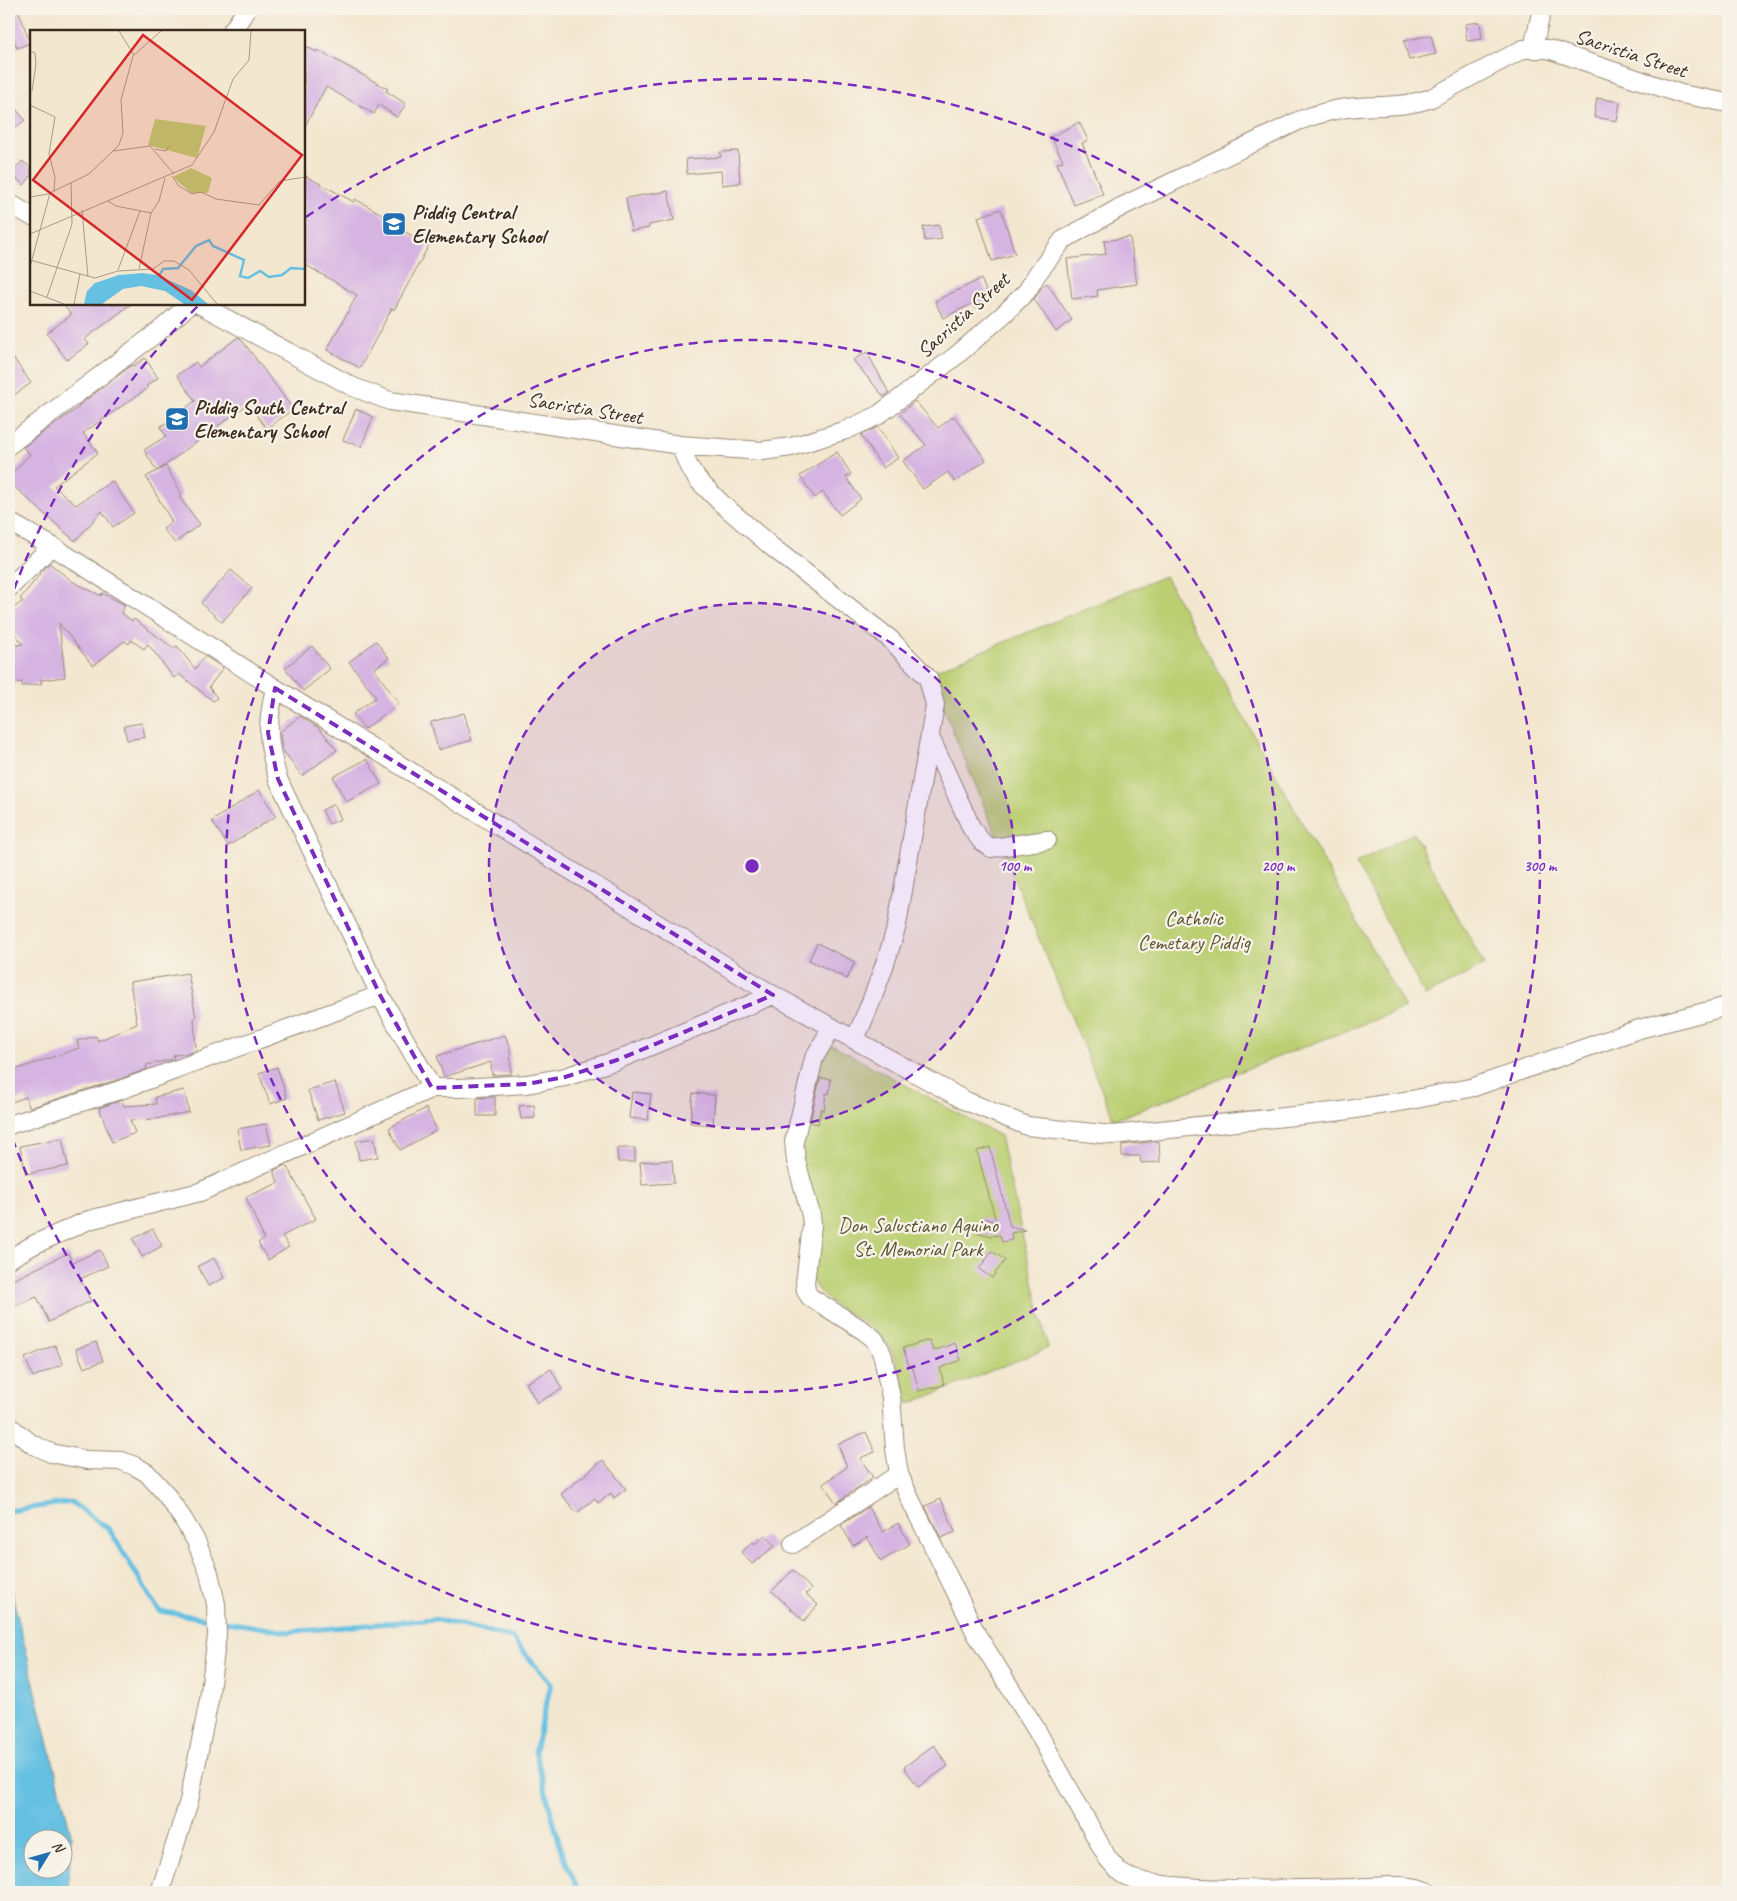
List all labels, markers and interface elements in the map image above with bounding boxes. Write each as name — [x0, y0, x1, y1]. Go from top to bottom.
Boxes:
street label: Sacristia Street — [1572, 23, 1692, 84]
inset map — [30, 30, 305, 305]
place label: Piddig Central Elementary School — [412, 199, 550, 249]
school or university icon: Piddig Central Elementary School — [381, 211, 407, 237]
street label: Sacristia Street — [911, 265, 1016, 363]
street label: Sacristia Street — [526, 386, 646, 430]
place label: Piddig South Central Elementary School — [194, 394, 348, 444]
school or university icon: Piddig South Central Elementary School — [164, 406, 190, 432]
centre of rings — [743, 857, 761, 875]
text: 100 m — [999, 857, 1033, 876]
text: 200 m — [1262, 857, 1296, 876]
text: 300 m — [1524, 857, 1558, 876]
park label: Catholic Cemetary Piddig — [1138, 905, 1252, 955]
park label: Don Salustiano Aquino St. Memorial Park — [838, 1212, 999, 1262]
north arrow — [22, 1828, 72, 1878]
text: N — [49, 1838, 69, 1857]

